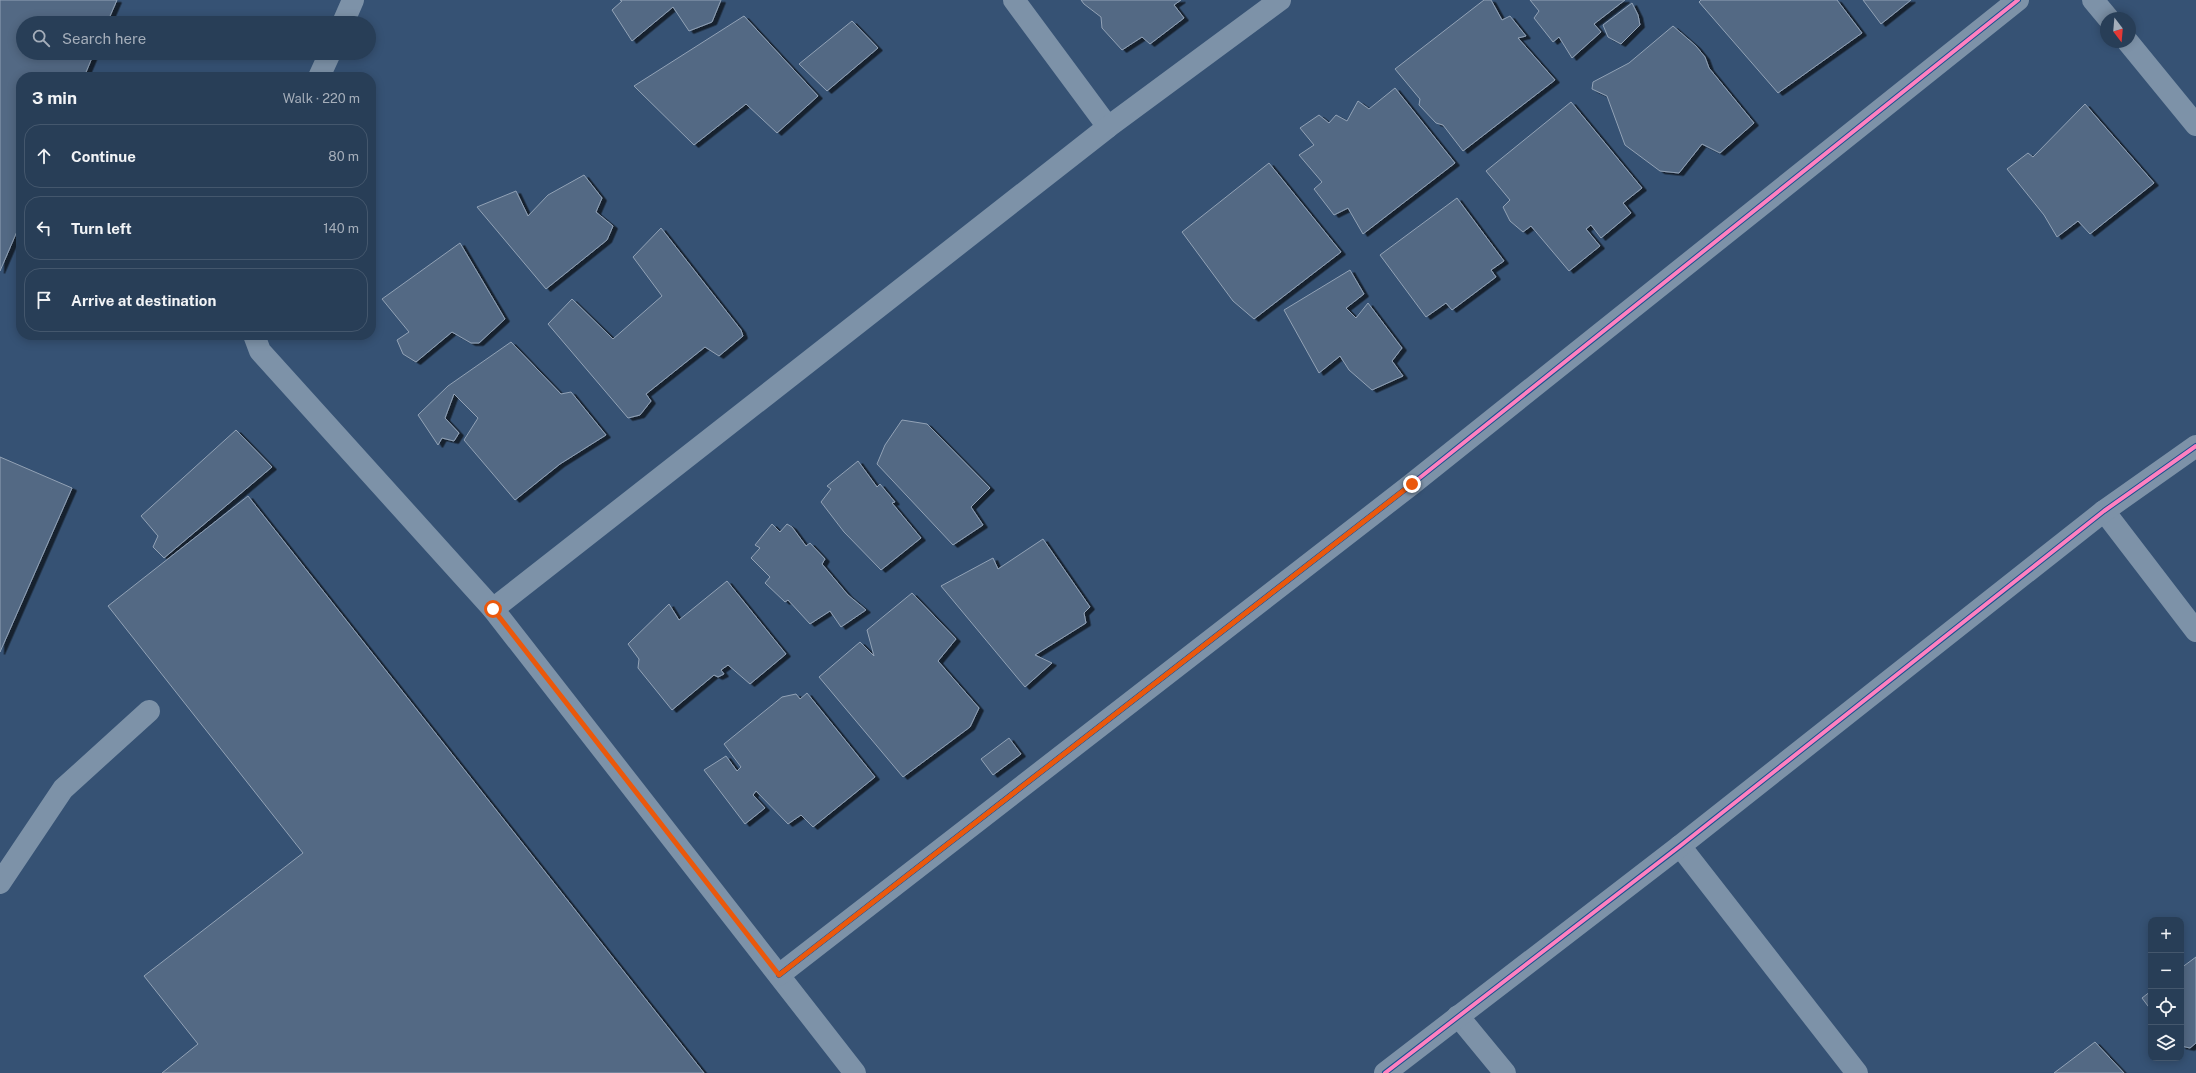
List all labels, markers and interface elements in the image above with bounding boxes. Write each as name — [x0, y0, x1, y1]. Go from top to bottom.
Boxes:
north arrow — [2100, 12, 2136, 48]
search box — [16, 16, 376, 60]
icon: search — [30, 27, 52, 49]
text: Search here — [62, 30, 146, 47]
text: 3 min — [32, 88, 77, 108]
text: Walk · 220 m — [283, 91, 360, 106]
icon: ahead — [33, 145, 55, 167]
text: Continue — [71, 148, 136, 165]
text: 80 m — [328, 149, 359, 164]
icon: left — [33, 217, 55, 239]
text: Turn left — [71, 220, 132, 237]
text: 140 m — [323, 221, 359, 236]
icon: arrive — [33, 289, 55, 311]
text: Arrive at destination — [71, 292, 216, 309]
route end — [1403, 475, 1421, 493]
route start — [484, 600, 502, 618]
map controls — [2148, 917, 2184, 1061]
button: + — [2148, 917, 2184, 953]
button: − — [2148, 953, 2184, 989]
button: locate — [2148, 989, 2184, 1025]
button: layers — [2148, 1025, 2184, 1061]

